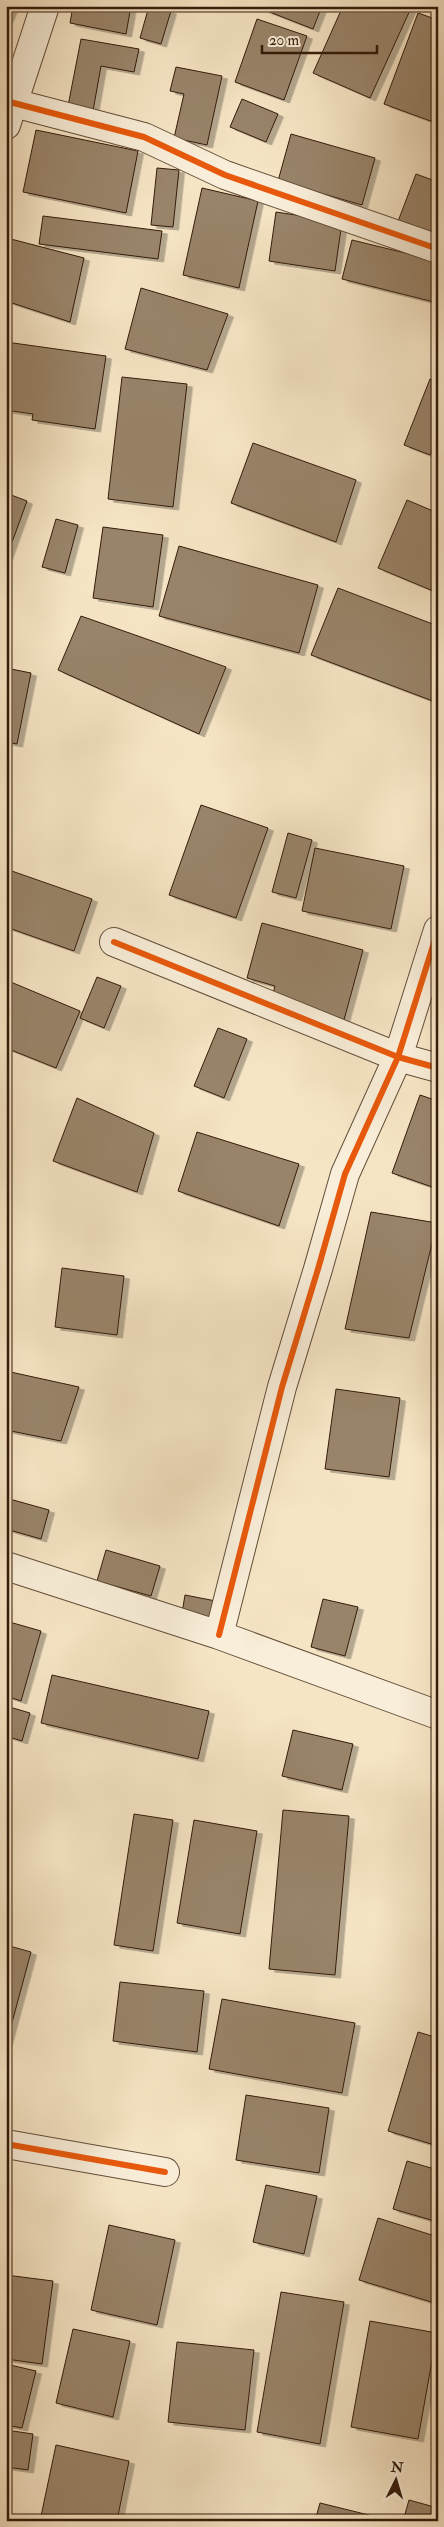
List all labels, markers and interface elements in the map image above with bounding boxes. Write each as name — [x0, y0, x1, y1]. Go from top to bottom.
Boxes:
scale bar — [262, 22, 376, 54]
text: 20 m — [269, 31, 299, 50]
north arrow — [372, 2454, 422, 2504]
text: N — [389, 2458, 405, 2477]

